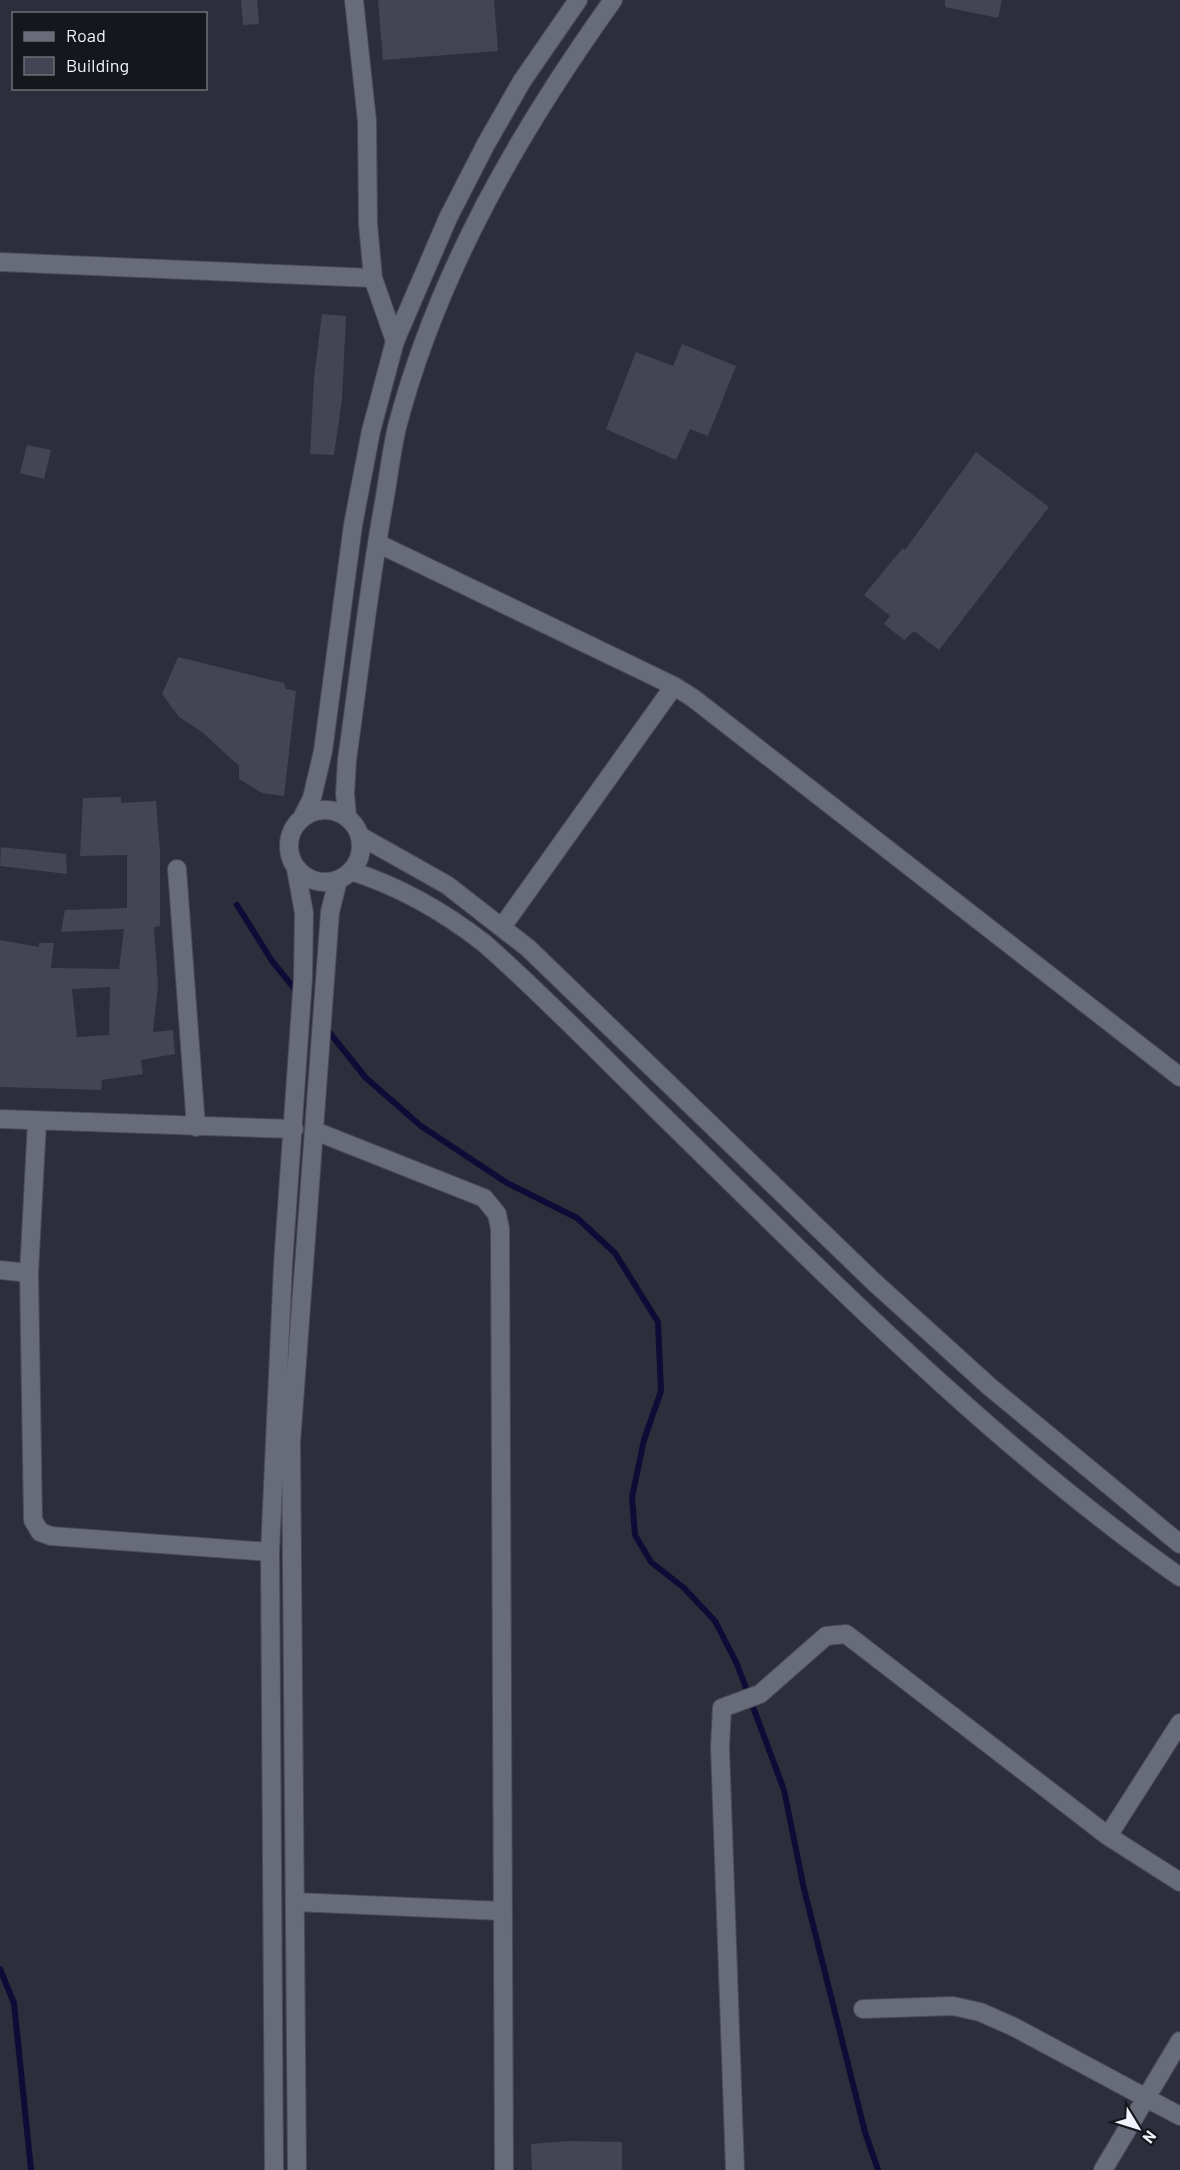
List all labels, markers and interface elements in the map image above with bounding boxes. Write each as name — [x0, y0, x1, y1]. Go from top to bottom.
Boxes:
legend — [12, 12, 207, 90]
text: Road — [66, 24, 106, 46]
text: Building — [66, 54, 129, 76]
north arrow — [1108, 2098, 1168, 2158]
text: N — [1139, 2128, 1161, 2148]

